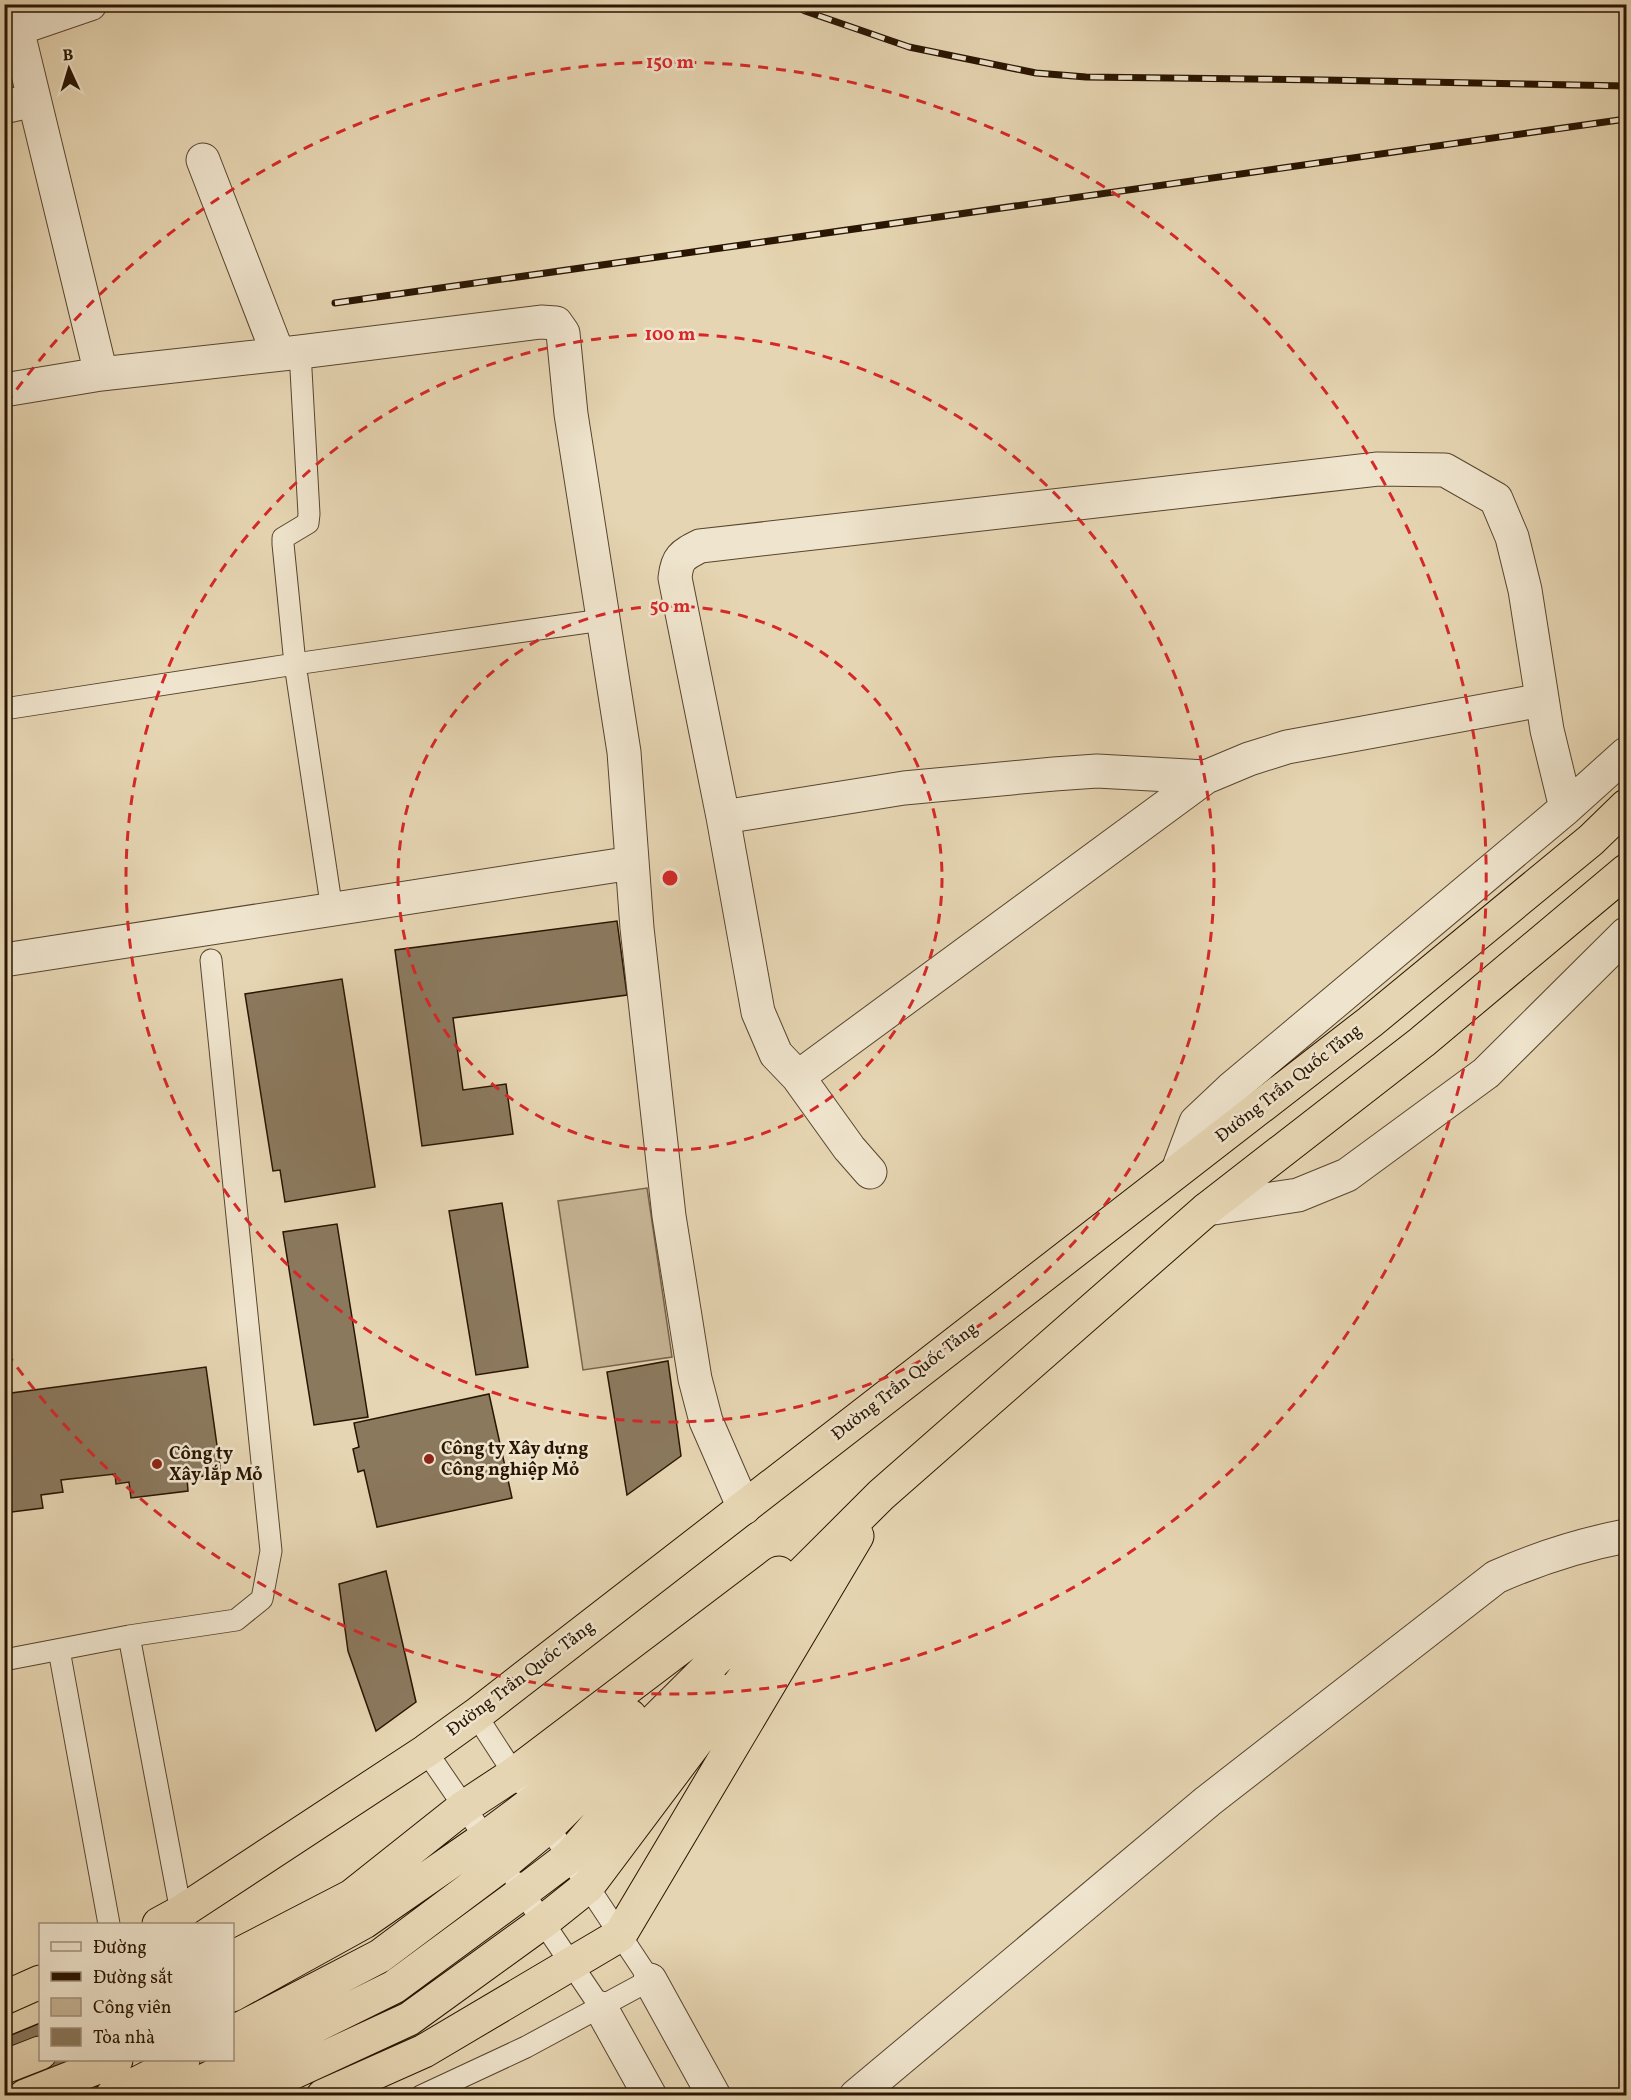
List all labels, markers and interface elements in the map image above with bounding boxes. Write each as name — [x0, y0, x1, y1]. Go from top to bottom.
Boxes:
north arrow — [39, 39, 99, 99]
text: B — [62, 45, 74, 67]
text: 150 m — [646, 51, 694, 76]
text: 100 m — [645, 323, 695, 348]
text: 50 m — [650, 595, 690, 620]
centre of rings — [660, 868, 680, 888]
street label: Đường Trần Quốc Tảng — [1210, 1019, 1368, 1149]
street label: Đường Trần Quốc Tảng — [826, 1317, 984, 1447]
place label: Công ty Xây dựng Công nghiệp Mỏ — [441, 1437, 588, 1483]
place label: Công ty Xây lắp Mỏ — [169, 1442, 263, 1488]
marker: Công ty Xây dựng Công nghiệp Mỏ — [422, 1452, 436, 1466]
marker: Công ty Xây lắp Mỏ — [150, 1457, 164, 1471]
street label: Đường Trần Quốc Tảng — [442, 1615, 600, 1743]
legend — [39, 1923, 234, 2061]
text: Đường — [93, 1936, 147, 1961]
text: Đường sắt — [93, 1966, 173, 1991]
text: Công viên — [93, 1996, 172, 2021]
text: Tòa nhà — [93, 2026, 155, 2051]

